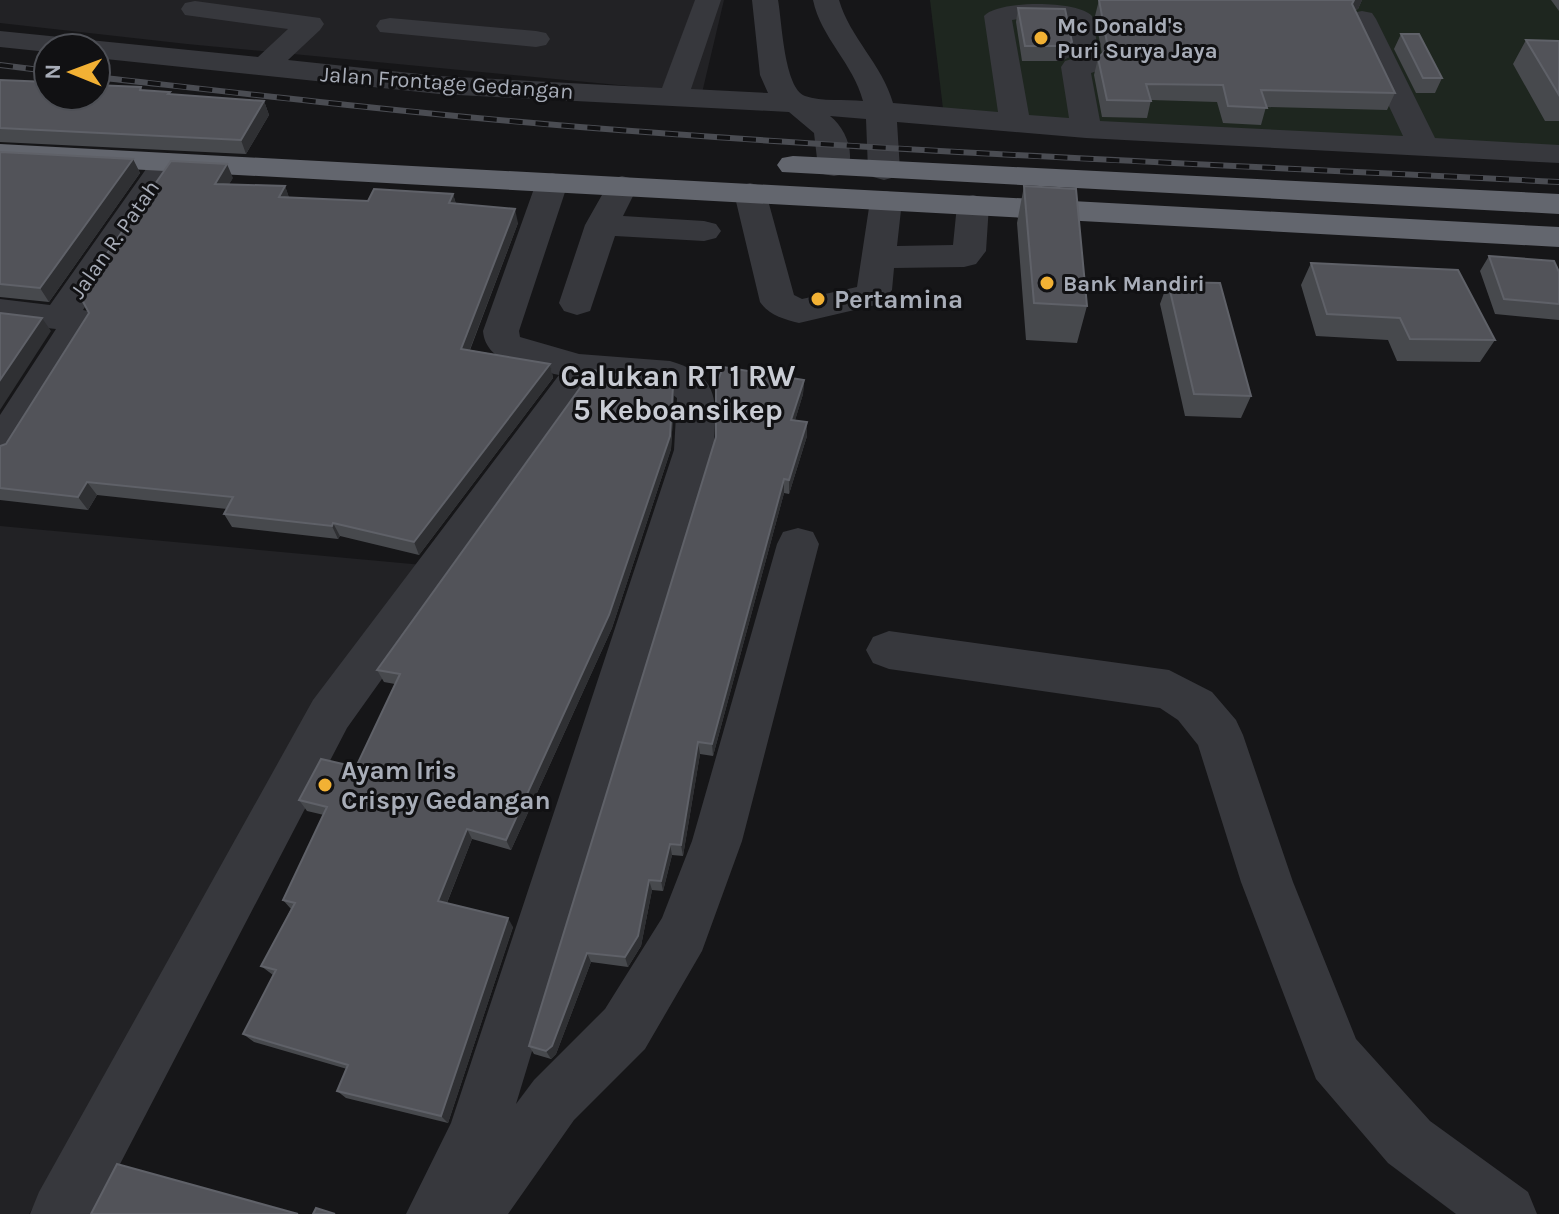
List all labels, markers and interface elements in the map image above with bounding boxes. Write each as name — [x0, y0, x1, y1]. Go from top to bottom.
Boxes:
place label: Mc Donald's Puri Surya Jaya — [1057, 13, 1218, 64]
marker: Mc Donald's Puri Surya Jaya — [1032, 29, 1050, 47]
north arrow — [32, 32, 112, 112]
street label: Jalan Frontage Gedangan — [320, 61, 574, 105]
text: N — [40, 64, 66, 80]
street label: Jalan R. Patah — [64, 175, 165, 304]
place label: Bank Mandiri — [1063, 271, 1205, 297]
marker: Bank Mandiri — [1038, 274, 1056, 292]
place label: Pertamina — [834, 284, 963, 315]
marker: Pertamina — [809, 290, 827, 308]
district label: Calukan RT 1 RW 5 Keboansikep — [561, 358, 796, 428]
place label: Ayam Iris Crispy Gedangan — [341, 755, 551, 816]
marker: Ayam Iris Crispy Gedangan — [316, 776, 334, 794]

